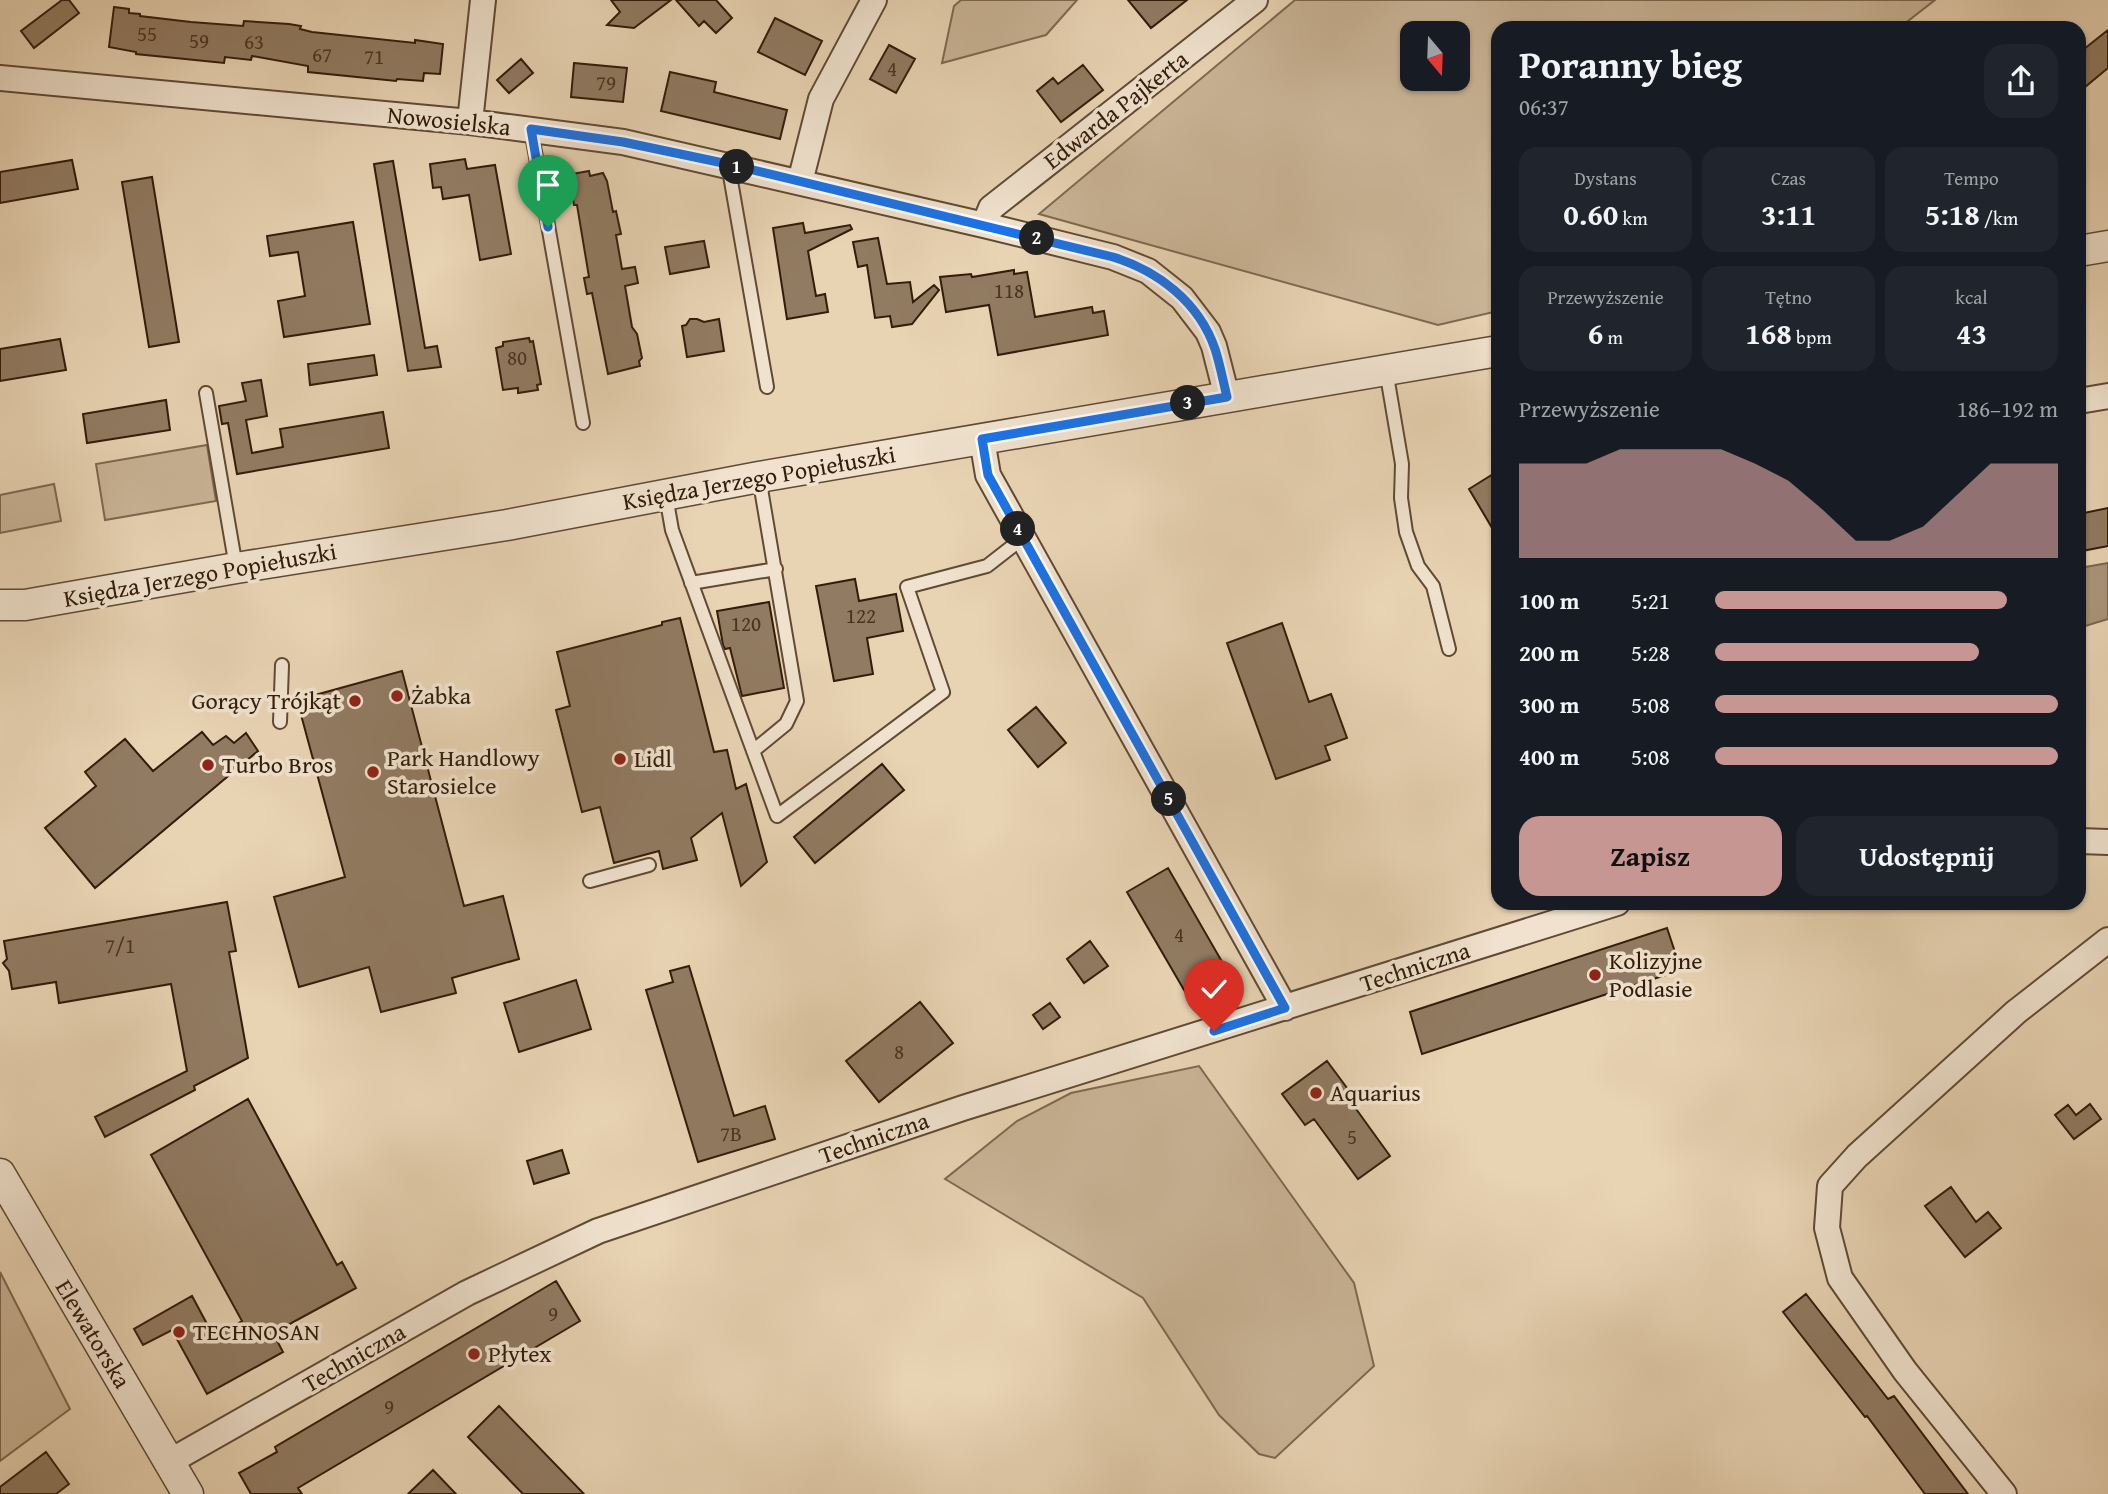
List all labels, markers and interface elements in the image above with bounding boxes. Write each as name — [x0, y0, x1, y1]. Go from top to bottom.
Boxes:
house number: 55 — [137, 18, 157, 49]
north arrow — [1400, 21, 1470, 91]
map controls — [1400, 21, 1470, 91]
house number: 59 — [189, 25, 209, 56]
house number: 63 — [244, 26, 264, 57]
text: Poranny bieg — [1519, 36, 1742, 92]
house number: 67 — [312, 39, 332, 70]
house number: 71 — [364, 41, 384, 72]
street label: Edwarda Pajkerta — [1036, 41, 1196, 177]
button: share — [1984, 44, 2058, 118]
house number: 4 — [887, 53, 897, 84]
house number: 79 — [596, 67, 616, 98]
text: 06:37 — [1519, 90, 1569, 123]
street label: Nowosielska — [386, 97, 513, 144]
pin: 1 — [720, 150, 754, 184]
text: 1 — [732, 152, 741, 180]
pin — [518, 155, 578, 227]
text: Dystans — [1574, 164, 1637, 192]
text: Czas — [1771, 164, 1806, 192]
text: Tempo — [1944, 164, 1999, 192]
icon: arrive — [529, 166, 567, 204]
text: 0.60 — [1563, 192, 1618, 236]
text: 3:11 — [1761, 192, 1816, 236]
text: 5:18 — [1925, 192, 1980, 236]
text: km — [1618, 204, 1648, 232]
text: /km — [1980, 204, 2018, 232]
pin: 2 — [1020, 220, 1054, 256]
text: 2 — [1032, 223, 1041, 251]
house number: 118 — [994, 275, 1024, 306]
text: Przewyższenie — [1547, 283, 1664, 311]
text: Tętno — [1765, 283, 1812, 311]
text: kcal — [1955, 283, 1988, 311]
text: 6 — [1588, 311, 1603, 355]
text: 168 — [1745, 311, 1792, 355]
text: 43 — [1956, 311, 1987, 355]
text: m — [1603, 323, 1623, 351]
text: bpm — [1792, 323, 1832, 351]
house number: 80 — [507, 342, 527, 373]
pin: 3 — [1170, 386, 1206, 420]
text: 3 — [1183, 388, 1192, 416]
text: Przewyższenie — [1519, 392, 1660, 425]
text: 186–192 m — [1957, 392, 2058, 425]
street label: Księdza Jerzego Popiełuszki — [620, 436, 898, 519]
pin: 4 — [1000, 512, 1036, 546]
text: 4 — [1013, 514, 1022, 542]
street label: Księdza Jerzego Popiełuszki — [61, 533, 339, 616]
text: 100 m — [1519, 584, 1580, 617]
text: 5:21 — [1631, 584, 1670, 617]
house number: 122 — [846, 600, 876, 631]
house number: 120 — [731, 608, 761, 639]
text: 200 m — [1519, 636, 1580, 669]
text: 5:28 — [1631, 636, 1670, 669]
place label: Żabka — [411, 678, 472, 713]
place label: Gorący Trójkąt — [191, 683, 342, 718]
marker: Żabka — [389, 688, 405, 704]
text: 300 m — [1519, 688, 1580, 721]
text: 5:08 — [1631, 688, 1670, 721]
marker: Gorący Trójkąt — [347, 693, 363, 709]
place label: Park Handlowy Starosielce — [387, 740, 540, 803]
text: 400 m — [1519, 740, 1580, 773]
text: 5:08 — [1631, 740, 1670, 773]
place label: Lidl — [634, 741, 672, 776]
place label: Turbo Bros — [222, 747, 333, 782]
marker: Lidl — [612, 751, 628, 767]
marker: Turbo Bros — [200, 757, 216, 773]
marker: Park Handlowy Starosielce — [365, 764, 381, 780]
pin: 5 — [1152, 782, 1186, 816]
text: 5 — [1164, 784, 1173, 812]
button: Zapisz — [1519, 816, 1782, 896]
button: Udostępnij — [1796, 816, 2058, 896]
house number: 4 — [1174, 919, 1184, 950]
house number: 7/1 — [105, 930, 135, 961]
street label: Techniczna — [1355, 932, 1475, 1001]
place label: Kolizyjne Podlasie — [1609, 943, 1703, 1006]
pin — [1184, 959, 1244, 1031]
marker: Kolizyjne Podlasie — [1587, 967, 1603, 983]
icon: check — [1195, 970, 1233, 1008]
house number: 8 — [894, 1036, 904, 1067]
place label: Aquarius — [1330, 1075, 1421, 1110]
marker: Aquarius — [1308, 1085, 1324, 1101]
street label: Techniczna — [814, 1102, 934, 1173]
house number: 7B — [720, 1118, 742, 1149]
house number: 5 — [1347, 1121, 1357, 1152]
street label: Elewatorska — [47, 1273, 140, 1396]
house number: 9 — [548, 1298, 558, 1329]
place label: TECHNOSAN — [193, 1314, 320, 1349]
street label: Techniczna — [296, 1314, 412, 1401]
marker: TECHNOSAN — [171, 1324, 187, 1340]
place label: Płytex — [488, 1336, 552, 1371]
marker: Płytex — [466, 1346, 482, 1362]
house number: 9 — [384, 1391, 394, 1422]

